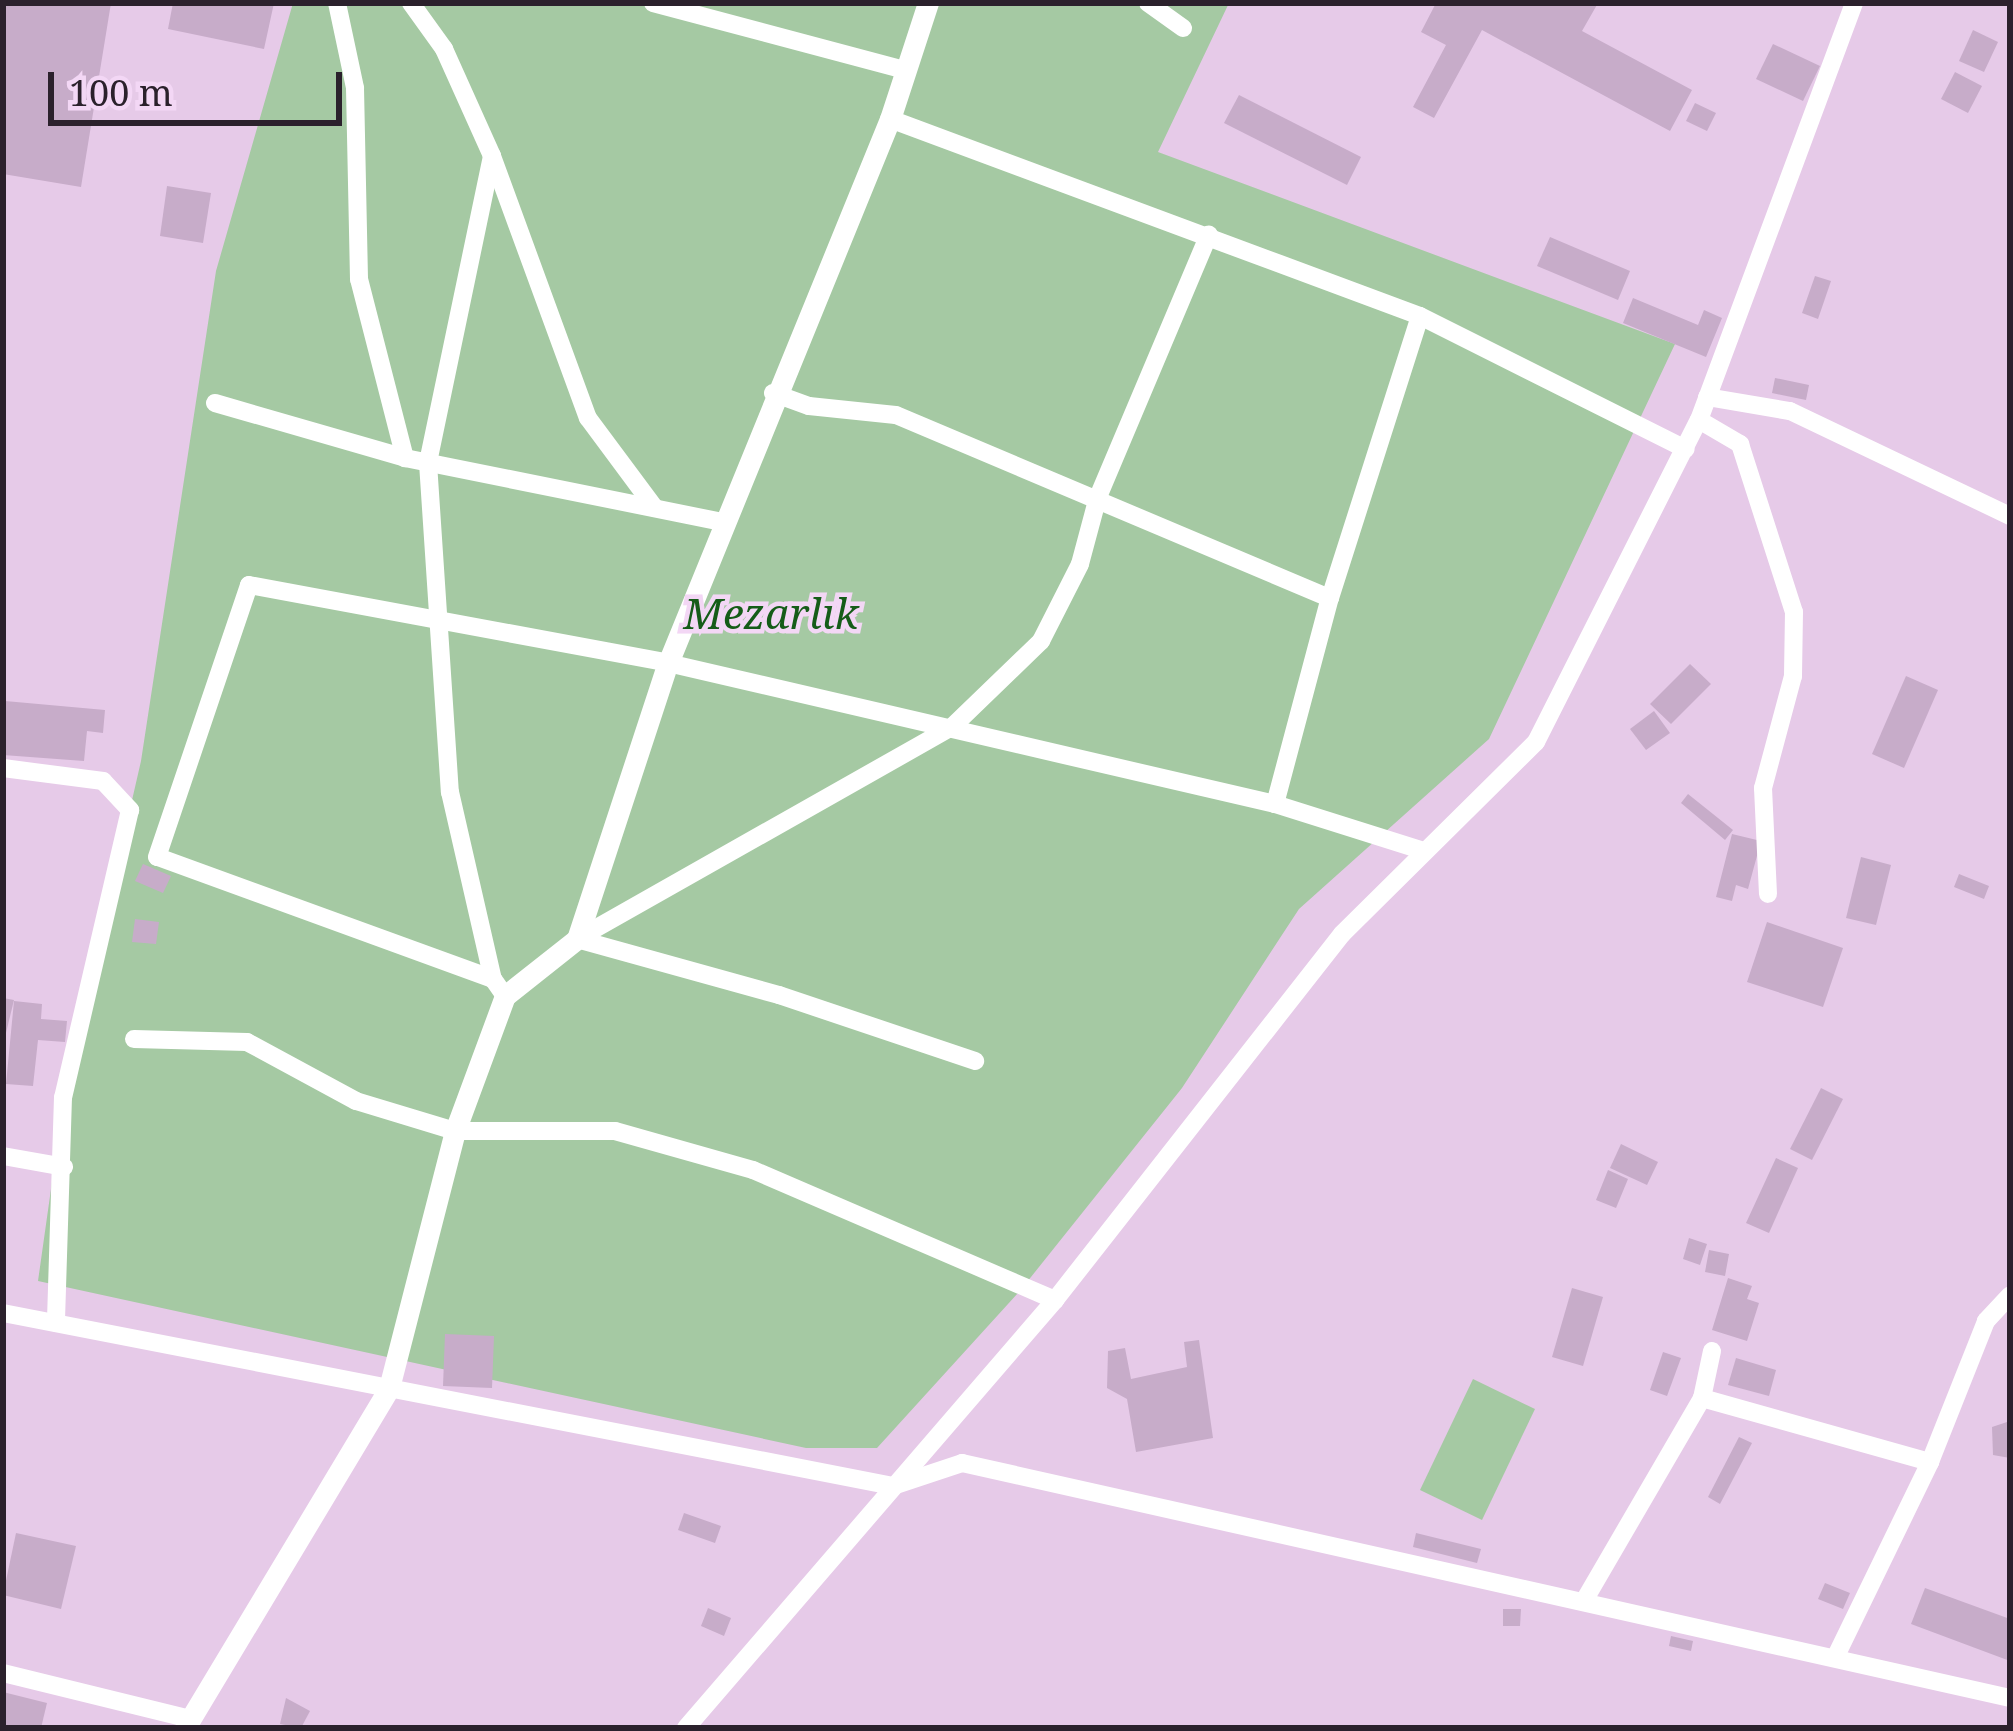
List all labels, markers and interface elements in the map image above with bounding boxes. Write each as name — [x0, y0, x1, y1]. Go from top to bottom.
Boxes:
scale bar — [54, 48, 348, 122]
text: 100 m — [69, 68, 173, 117]
park label: Mezarlık — [684, 588, 858, 638]

